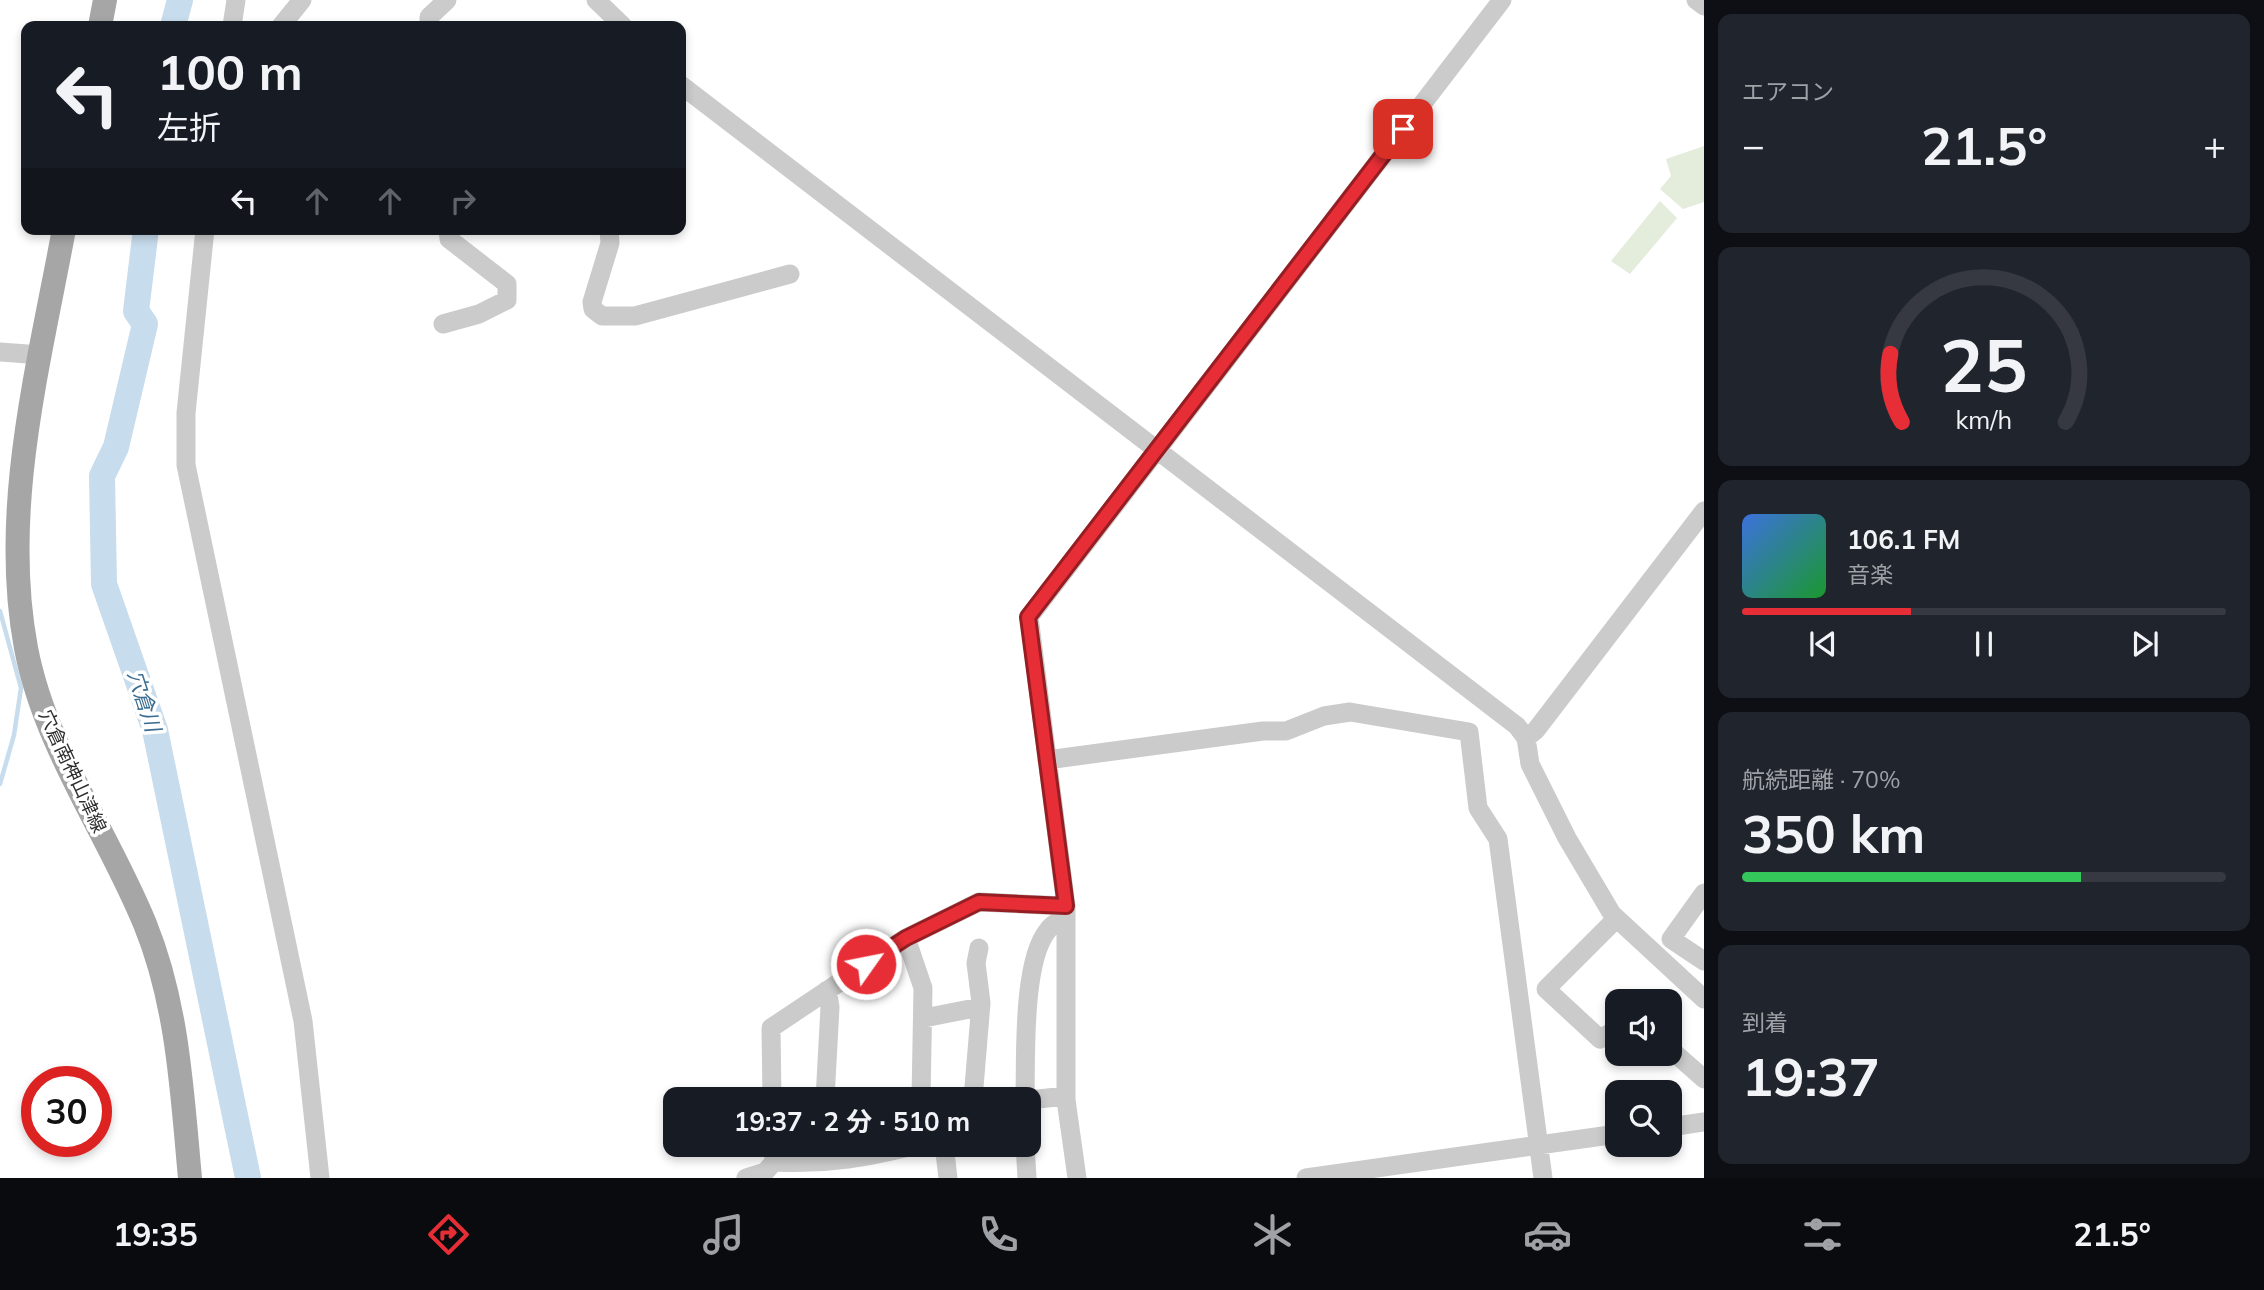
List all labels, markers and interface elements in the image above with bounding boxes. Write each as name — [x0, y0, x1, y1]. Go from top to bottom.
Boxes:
text: 100 m — [157, 41, 303, 102]
icon: left — [42, 49, 133, 140]
text: エアコン — [1742, 77, 1834, 106]
pin — [1373, 99, 1433, 159]
text: 左折 — [157, 107, 221, 147]
icon: arrive — [1384, 110, 1422, 148]
text: 21.5° — [1921, 113, 2047, 178]
text: − — [1742, 121, 1765, 169]
text: + — [2203, 121, 2226, 169]
icon: left — [225, 182, 263, 220]
icon: ahead — [298, 182, 336, 220]
icon: ahead — [371, 182, 409, 220]
icon: right — [444, 182, 482, 220]
text: 25 — [1940, 320, 2028, 411]
text: km/h — [1956, 404, 2012, 435]
text: 106.1 FM — [1847, 523, 1960, 556]
text: 音楽 — [1847, 560, 1893, 589]
icon: previous — [1804, 625, 1842, 663]
icon: pause — [1965, 625, 2003, 663]
icon: next — [2126, 625, 2164, 663]
water label: 穴倉川 — [123, 667, 168, 737]
street label: 穴倉南神山津線 — [34, 706, 112, 836]
text: 航続距離 · 70% — [1742, 765, 1900, 794]
text: 350 km — [1742, 801, 1925, 866]
position arrow — [829, 927, 903, 1001]
map controls — [1605, 989, 1682, 1157]
button: sound — [1605, 989, 1682, 1066]
text: 到着 — [1742, 1008, 1788, 1037]
text: 19:37 — [1742, 1044, 1880, 1109]
speed limit sign: 30 — [21, 1066, 112, 1157]
button: search — [1605, 1080, 1682, 1157]
text: 19:37 · 2 分 · 510 m — [734, 1105, 970, 1138]
icon: directions — [424, 1210, 473, 1259]
icon: music — [699, 1210, 748, 1259]
icon: phone — [974, 1210, 1023, 1259]
icon: climate — [1248, 1210, 1297, 1259]
icon: car — [1523, 1210, 1572, 1259]
icon: filters — [1798, 1210, 1847, 1259]
text: 19:35 — [113, 1214, 198, 1254]
text: 21.5° — [2073, 1214, 2151, 1254]

